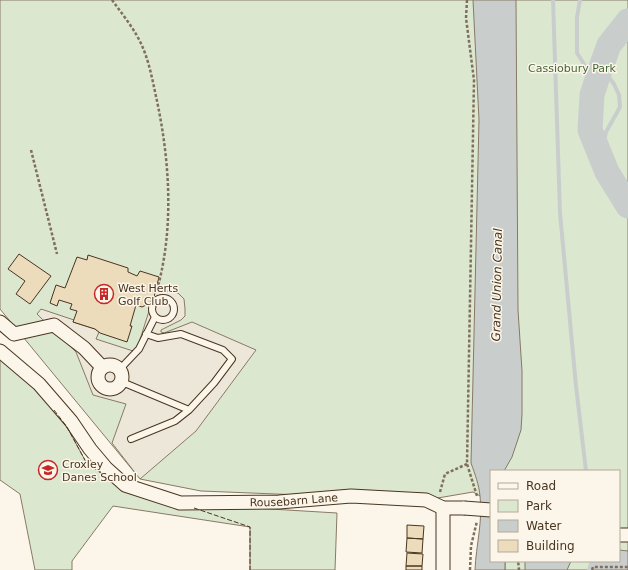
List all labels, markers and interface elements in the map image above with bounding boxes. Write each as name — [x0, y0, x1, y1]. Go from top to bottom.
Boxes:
park label: Cassiobury Park — [528, 62, 617, 75]
water label: Grand Union Canal — [489, 228, 505, 342]
place label: West Herts Golf Club — [118, 282, 178, 308]
building icon: West Herts Golf Club — [93, 283, 115, 305]
place label: Croxley Danes School — [62, 458, 137, 484]
school or university icon: Croxley Danes School — [37, 459, 59, 481]
legend — [490, 470, 620, 562]
text: Road — [526, 479, 556, 493]
street label: Rousebarn Lane — [250, 491, 339, 509]
text: Park — [526, 499, 552, 513]
text: Water — [526, 519, 562, 533]
text: Building — [526, 539, 575, 553]

